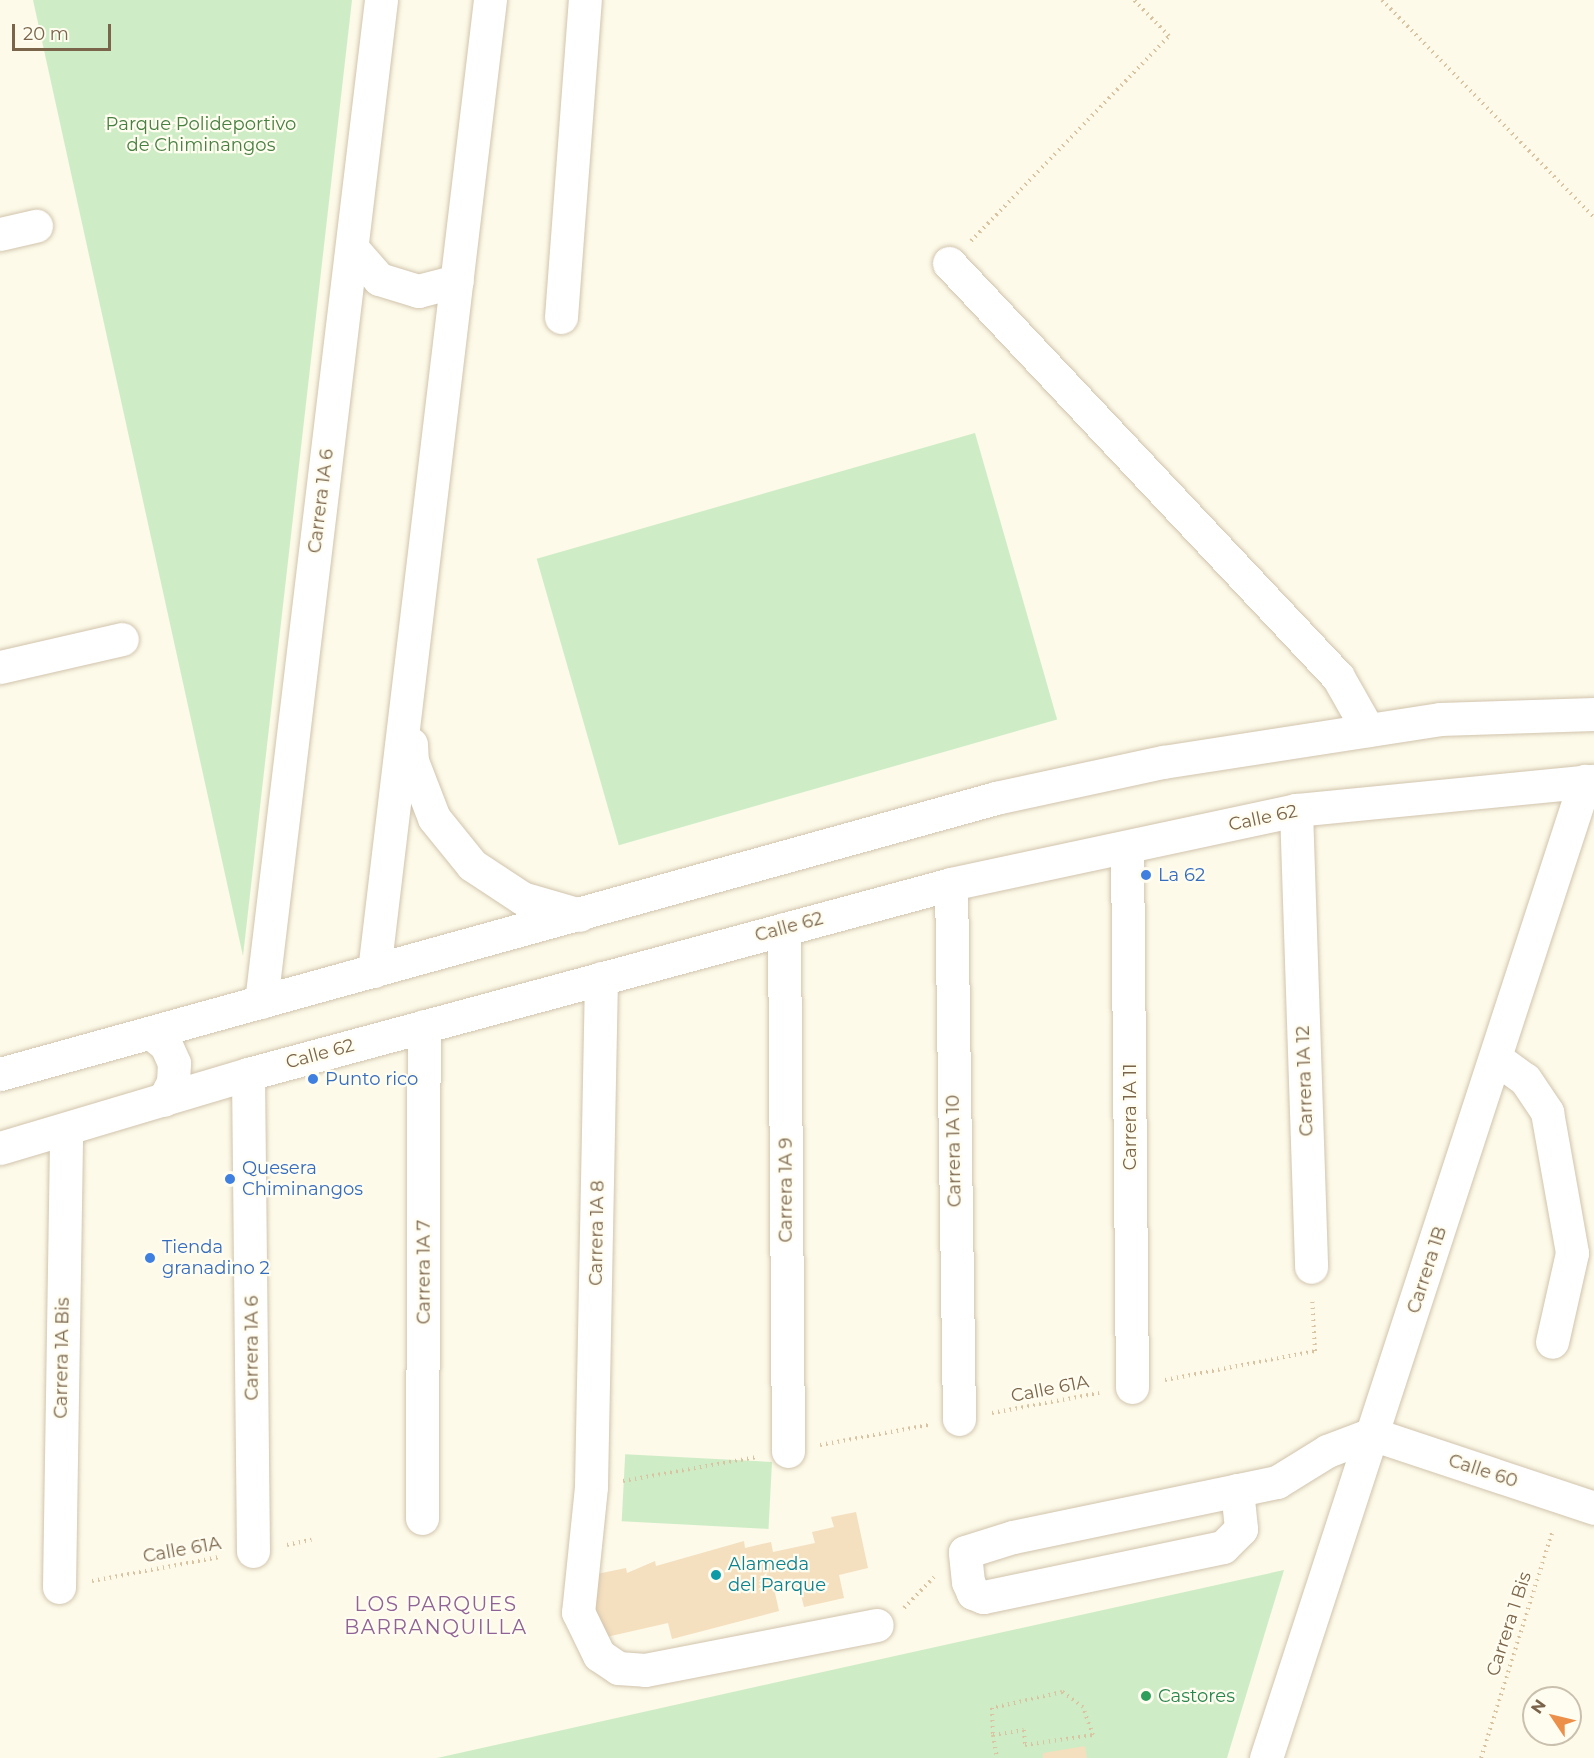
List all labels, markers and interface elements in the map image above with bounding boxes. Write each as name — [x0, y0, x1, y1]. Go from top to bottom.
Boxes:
scale bar — [15, 12, 114, 50]
text: 20 m — [23, 23, 69, 45]
park label: Parque Polideportivo de Chiminangos — [106, 114, 296, 156]
street label: Carrera 1A 6 — [304, 448, 338, 554]
street label: Calle 62 — [1227, 800, 1299, 836]
place label: La 62 — [1158, 864, 1205, 886]
marker: La 62 — [1139, 868, 1153, 882]
street label: Calle 62 — [753, 908, 825, 946]
street label: Carrera 1A 12 — [1292, 1025, 1318, 1137]
street label: Calle 62 — [284, 1035, 356, 1073]
street label: Carrera 1A 11 — [1119, 1063, 1141, 1171]
place label: Punto rico — [325, 1068, 418, 1090]
marker: Punto rico — [306, 1072, 320, 1086]
street label: Carrera 1A 10 — [942, 1095, 966, 1207]
street label: Carrera 1A 9 — [775, 1137, 797, 1243]
place label: Quesera Chiminangos — [242, 1158, 363, 1200]
marker: Quesera Chiminangos — [223, 1172, 237, 1186]
street label: Carrera 1A 8 — [585, 1180, 609, 1286]
street label: Carrera 1A 7 — [413, 1220, 435, 1324]
street label: Carrera 1B — [1403, 1224, 1451, 1316]
place label: Tienda granadino 2 — [162, 1237, 270, 1280]
marker: Tienda granadino 2 — [143, 1251, 157, 1265]
street label: Carrera 1A 6 — [241, 1295, 263, 1401]
street label: Carrera 1A Bis — [50, 1297, 74, 1419]
street label: Calle 61A — [1009, 1371, 1091, 1407]
street label: Calle 60 — [1446, 1450, 1520, 1492]
street label: Calle 61A — [141, 1533, 223, 1567]
place label: Alameda del Parque — [728, 1554, 826, 1596]
marker: Alameda del Parque — [709, 1568, 723, 1582]
street label: Carrera 1 Bis — [1482, 1569, 1536, 1679]
district label: LOS PARQUES BARRANQUILLA — [344, 1593, 528, 1640]
place label: Castores — [1158, 1685, 1235, 1707]
north arrow — [1522, 1686, 1582, 1746]
marker: Castores — [1139, 1689, 1153, 1703]
text: N — [1527, 1696, 1550, 1717]

